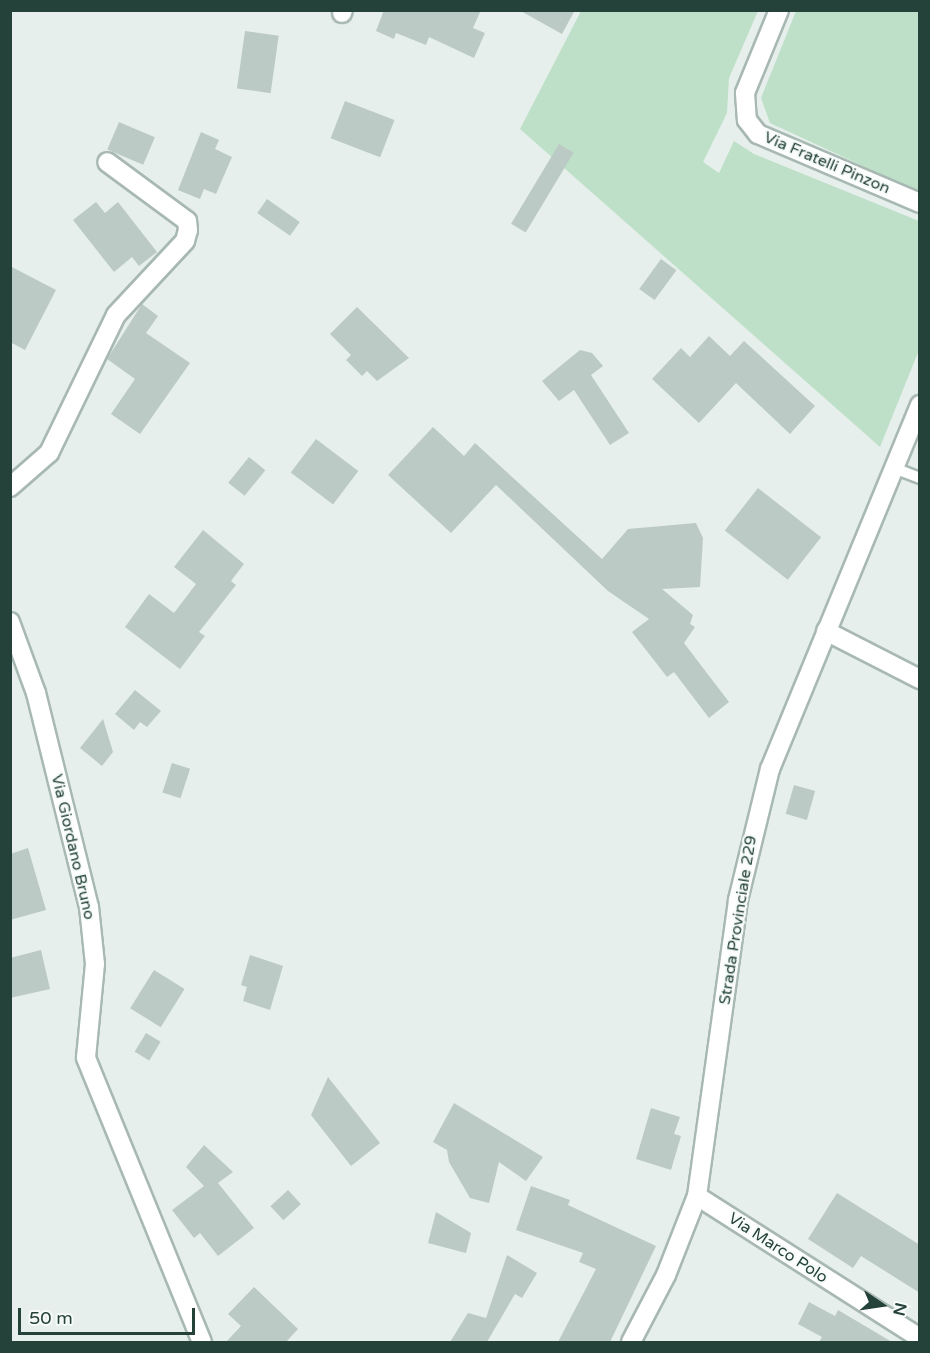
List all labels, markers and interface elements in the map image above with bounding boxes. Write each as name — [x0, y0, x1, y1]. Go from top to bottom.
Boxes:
street label: Via Fratelli Pinzon — [761, 128, 893, 198]
street label: Via Giordano Bruno — [47, 772, 99, 922]
street label: Strada Provinciale 229 — [715, 834, 761, 1006]
street label: Via Marco Polo — [725, 1209, 831, 1287]
north arrow — [852, 1275, 912, 1335]
scale bar — [21, 1296, 198, 1334]
text: N — [888, 1301, 911, 1318]
text: 50 m — [29, 1307, 73, 1329]

